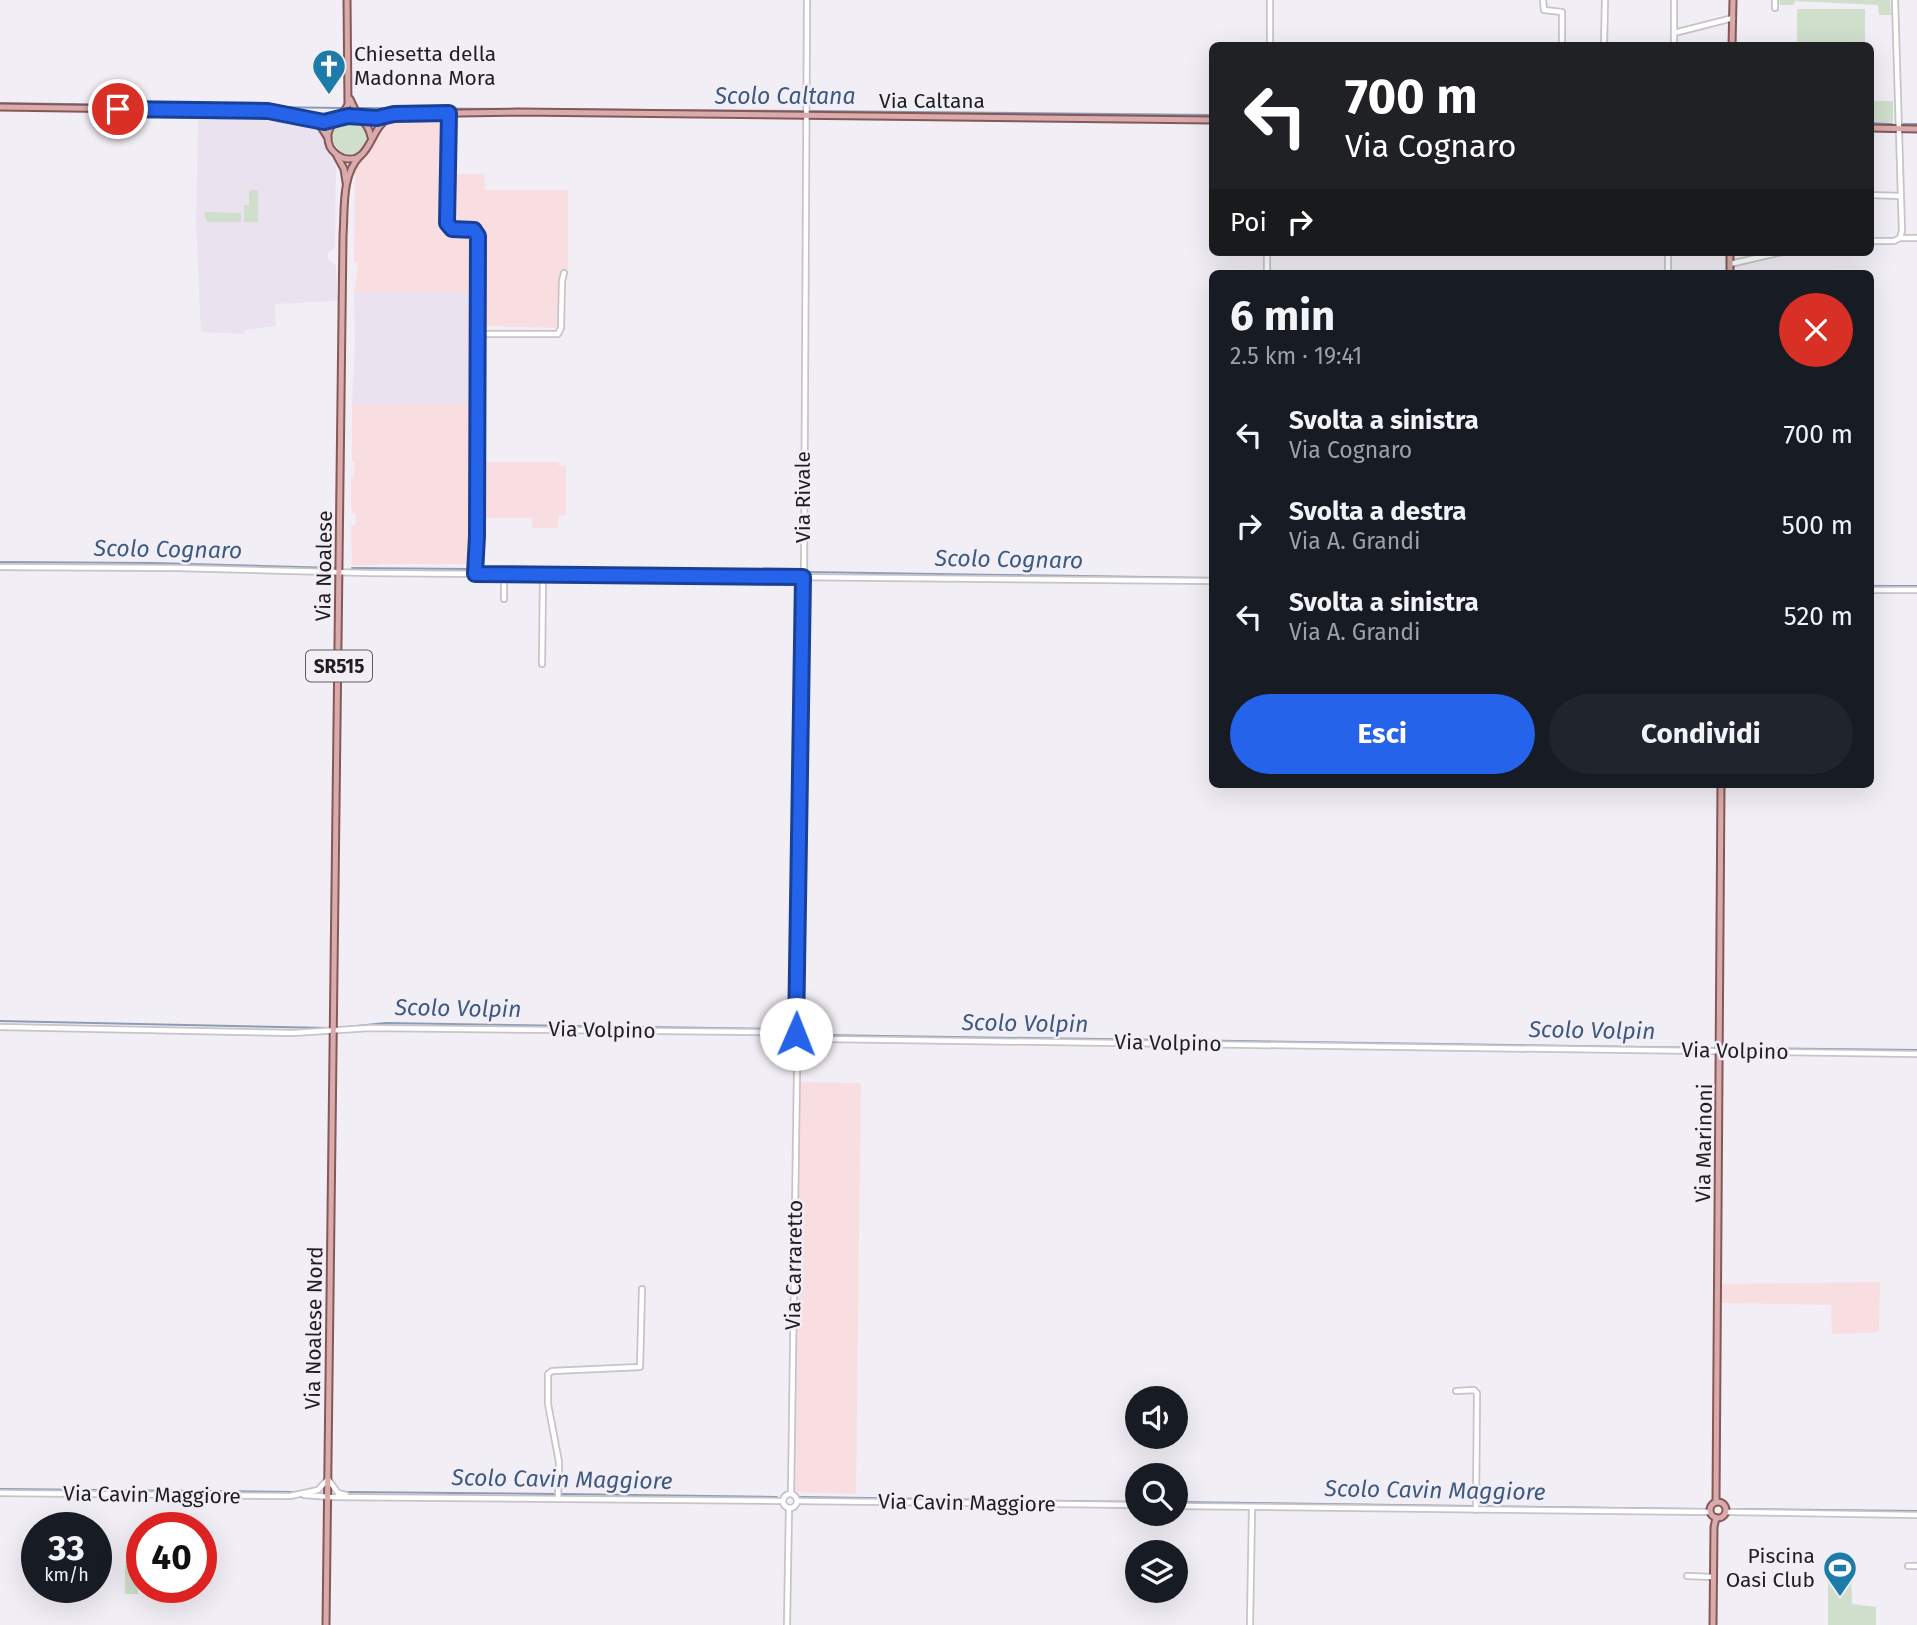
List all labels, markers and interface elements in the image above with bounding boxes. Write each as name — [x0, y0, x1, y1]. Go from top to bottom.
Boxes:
place label: Chiesetta della Madonna Mora — [354, 41, 496, 91]
church icon: Chiesetta della Madonna Mora — [310, 47, 348, 96]
text: 700 m — [1345, 67, 1478, 126]
icon: left — [1230, 70, 1321, 161]
pin — [88, 79, 148, 139]
water label: Scolo Caltana — [713, 82, 856, 110]
street label: Via Caltana — [879, 88, 985, 114]
icon: arrive — [99, 90, 137, 128]
text: Via Cognaro — [1345, 127, 1517, 165]
icon: right — [1281, 203, 1319, 241]
text: Poi — [1230, 207, 1267, 238]
text: 6 min — [1230, 291, 1335, 341]
button: close — [1779, 293, 1853, 367]
text: 2.5 km · 19:41 — [1230, 342, 1362, 370]
text: Svolta a sinistra — [1289, 405, 1479, 436]
icon: left — [1230, 416, 1268, 454]
text: 700 m — [1784, 419, 1853, 450]
text: Via Cognaro — [1289, 436, 1412, 464]
street label: Via Rivale — [790, 451, 816, 543]
text: Svolta a destra — [1289, 496, 1467, 527]
icon: right — [1230, 507, 1268, 545]
street label: Via Noalese — [310, 510, 338, 622]
text: 500 m — [1782, 510, 1853, 541]
text: Via A. Grandi — [1289, 527, 1421, 555]
water label: Scolo Cognaro — [92, 534, 243, 564]
water label: Scolo Cognaro — [933, 544, 1084, 574]
text: Svolta a sinistra — [1289, 587, 1479, 618]
icon: left — [1230, 598, 1268, 636]
text: 520 m — [1784, 601, 1853, 632]
text: Via A. Grandi — [1289, 618, 1421, 646]
road number: SR515 — [306, 650, 372, 681]
button: Esci — [1230, 694, 1535, 774]
button: Condividi — [1549, 694, 1853, 774]
water label: Scolo Volpin — [393, 993, 522, 1023]
position arrow — [759, 997, 833, 1071]
water label: Scolo Volpin — [960, 1008, 1089, 1038]
water label: Scolo Volpin — [1527, 1015, 1656, 1045]
street label: Via Volpino — [548, 1016, 656, 1044]
street label: Via Volpino — [1114, 1029, 1222, 1057]
street label: Via Volpino — [1681, 1037, 1789, 1065]
street label: Via Marinoni — [1690, 1083, 1718, 1203]
street label: Via Carraretto — [780, 1200, 808, 1330]
street label: Via Noalese Nord — [300, 1246, 328, 1410]
map controls — [1125, 1386, 1188, 1603]
button: sound — [1125, 1386, 1188, 1449]
water label: Scolo Cavin Maggiore — [450, 1463, 673, 1495]
button: search — [1125, 1463, 1188, 1526]
water label: Scolo Cavin Maggiore — [1323, 1474, 1546, 1506]
street label: Via Cavin Maggiore — [63, 1480, 241, 1510]
street label: Via Cavin Maggiore — [878, 1488, 1056, 1518]
speed limit sign: 40 — [126, 1512, 217, 1603]
text: 33 — [48, 1527, 85, 1569]
button: layers — [1125, 1540, 1188, 1603]
place label: Piscina Oasi Club — [1726, 1543, 1815, 1593]
sports icon: Piscina Oasi Club — [1821, 1549, 1859, 1598]
text: km/h — [44, 1564, 89, 1586]

